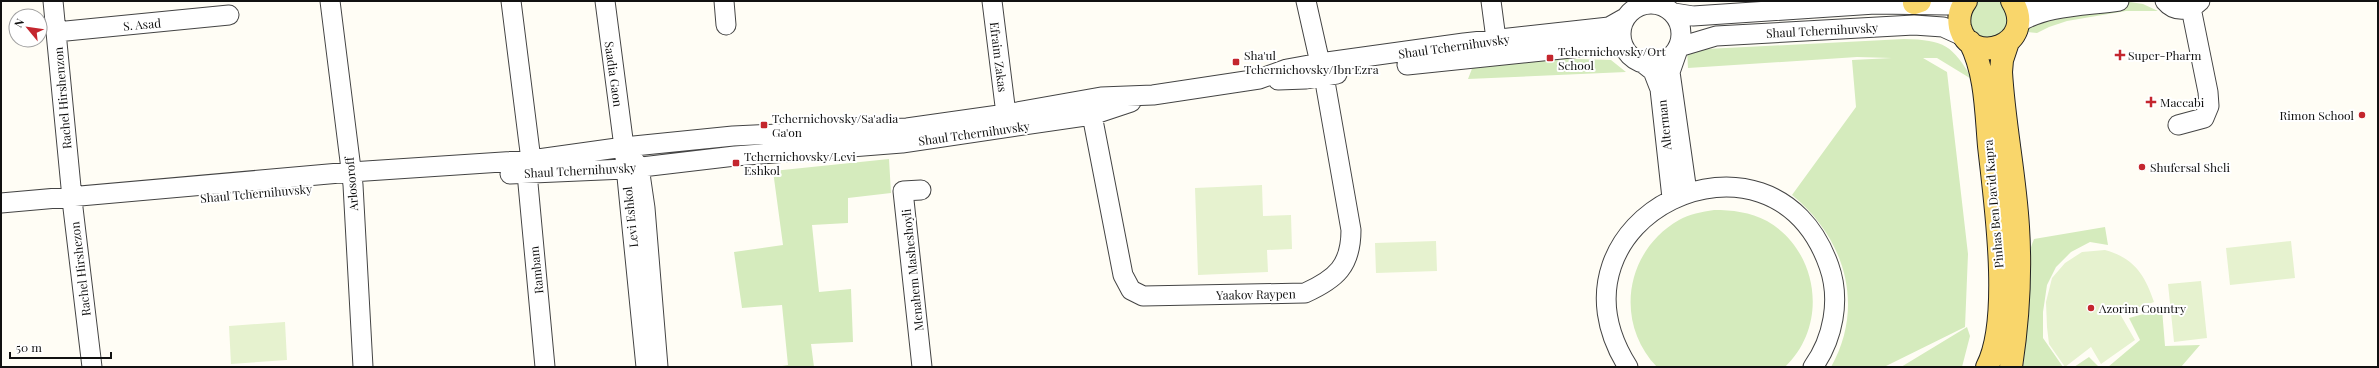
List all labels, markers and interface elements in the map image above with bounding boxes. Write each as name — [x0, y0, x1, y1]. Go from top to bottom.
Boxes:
north arrow — [8, 8, 48, 48]
street label: S. Asad — [122, 14, 162, 34]
text: N — [10, 16, 27, 30]
street label: Shaul Tchernihuvsky — [1765, 19, 1879, 41]
street label: Efraim Zakas — [987, 21, 1011, 93]
street label: Shaul Tchernihuvsky — [1397, 30, 1511, 62]
street label: Saadia Gaon — [601, 40, 627, 108]
place label: Tchernichovsky/Ort School — [1558, 43, 1667, 73]
street label: Rachel Hirshenzon — [50, 46, 74, 150]
place label: Sha'ul Tchernichovsky/Ibn Ezra — [1244, 47, 1379, 77]
place label: Super-Pharm — [2128, 47, 2202, 63]
marker: Super-Pharm — [2115, 50, 2125, 60]
marker: Tchernichovsky/Ort School — [1545, 53, 1555, 63]
marker: Sha'ul Tchernichovsky/Ibn Ezra — [1231, 57, 1241, 67]
place label: Maccabi — [2160, 94, 2205, 110]
marker: Maccabi — [2145, 96, 2157, 108]
street label: Alterman — [1653, 99, 1675, 152]
place label: Rimon School — [2279, 107, 2355, 123]
place label: Tchernichovsky/Sa'adia Ga'on — [772, 110, 898, 140]
marker: Rimon School — [2357, 110, 2367, 120]
street label: Shaul Tchernihuvsky — [917, 117, 1031, 149]
marker: Tchernichovsky/Sa'adia Ga'on — [759, 120, 769, 130]
street label: Pinhas Ben David Kapra — [1979, 139, 2007, 269]
place label: Tchernichovsky/Levi Eshkol — [744, 148, 856, 178]
street label: Arlosoroff — [341, 155, 361, 213]
marker: Tchernichovsky/Levi Eshkol — [731, 158, 741, 168]
street label: Shaul Tchernihuvsky — [523, 159, 637, 181]
place label: Shufersal Sheli — [2150, 159, 2231, 175]
marker: Shufersal Sheli — [2137, 162, 2147, 172]
street label: Shaul Tchernihuvsky — [199, 180, 313, 206]
street label: Levi Eshkol — [619, 185, 641, 248]
street label: Menahem Masheshoyli — [898, 208, 926, 332]
street label: Rachel Hirshezon — [66, 221, 94, 317]
street label: Rambam — [526, 245, 546, 295]
street label: Yaakov Raypen — [1215, 285, 1296, 303]
place label: Azorim Country — [2098, 300, 2186, 316]
marker: Azorim Country — [2086, 303, 2096, 313]
scale bar — [10, 334, 111, 360]
text: 50 m — [16, 339, 42, 355]

